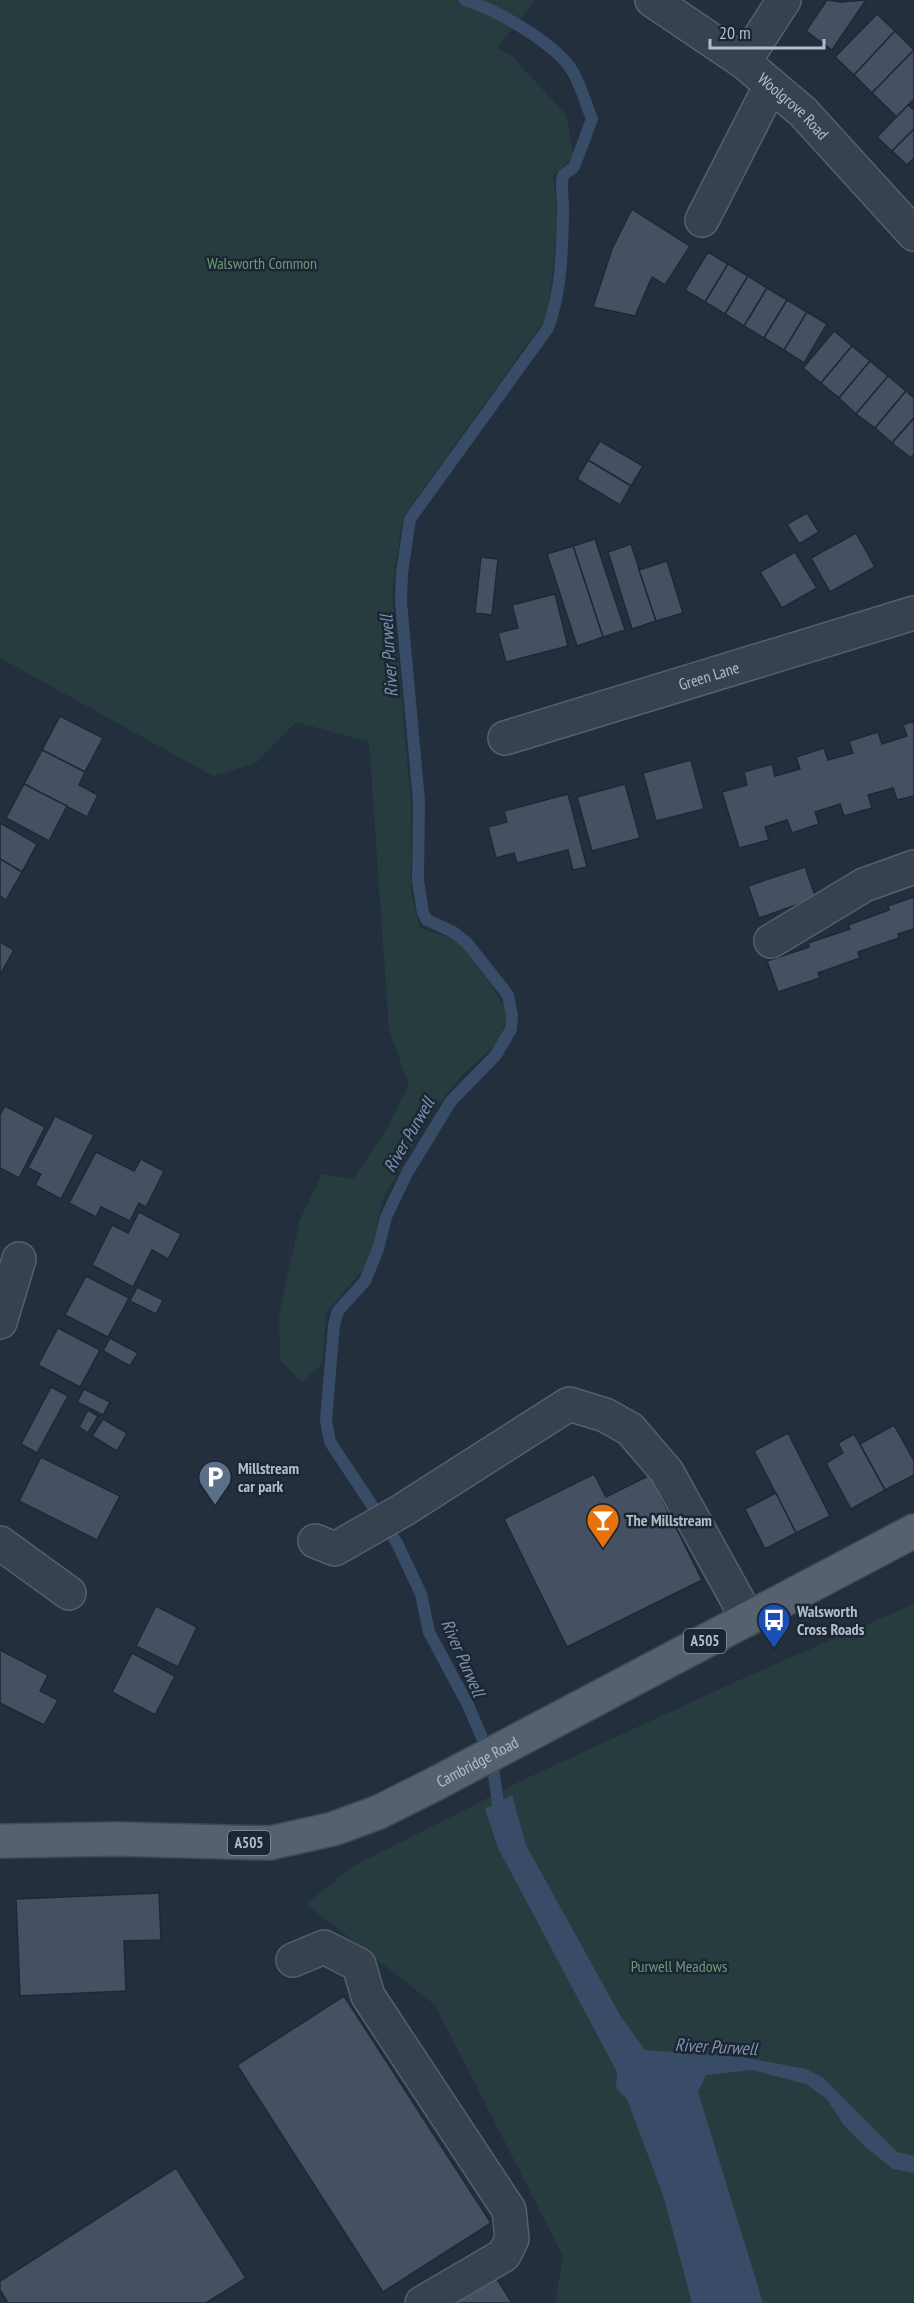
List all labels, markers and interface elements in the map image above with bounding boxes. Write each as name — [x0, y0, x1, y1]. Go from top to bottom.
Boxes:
scale bar — [710, 12, 824, 50]
text: 20 m — [719, 21, 751, 44]
street label: Woolgrove Road — [754, 68, 833, 143]
park label: Walsworth Common — [207, 253, 317, 273]
water label: River Purwell — [374, 612, 403, 698]
street label: Green Lane — [676, 657, 741, 694]
water label: River Purwell — [378, 1092, 440, 1176]
place label: Millstream car park — [238, 1458, 299, 1496]
parking icon: Millstream car park — [197, 1459, 233, 1506]
bar icon: The Millstream — [585, 1502, 621, 1549]
place label: The Millstream — [626, 1510, 712, 1530]
place label: Walsworth Cross Roads — [796, 1601, 865, 1639]
bus stop icon: Walsworth Cross Roads — [756, 1602, 792, 1649]
water label: River Purwell — [436, 1615, 491, 1702]
road number: A505 — [684, 1629, 726, 1653]
street label: Cambridge Road — [433, 1732, 522, 1791]
road number: A505 — [228, 1831, 270, 1855]
park label: Purwell Meadows — [631, 1956, 727, 1976]
water label: River Purwell — [674, 2033, 760, 2060]

